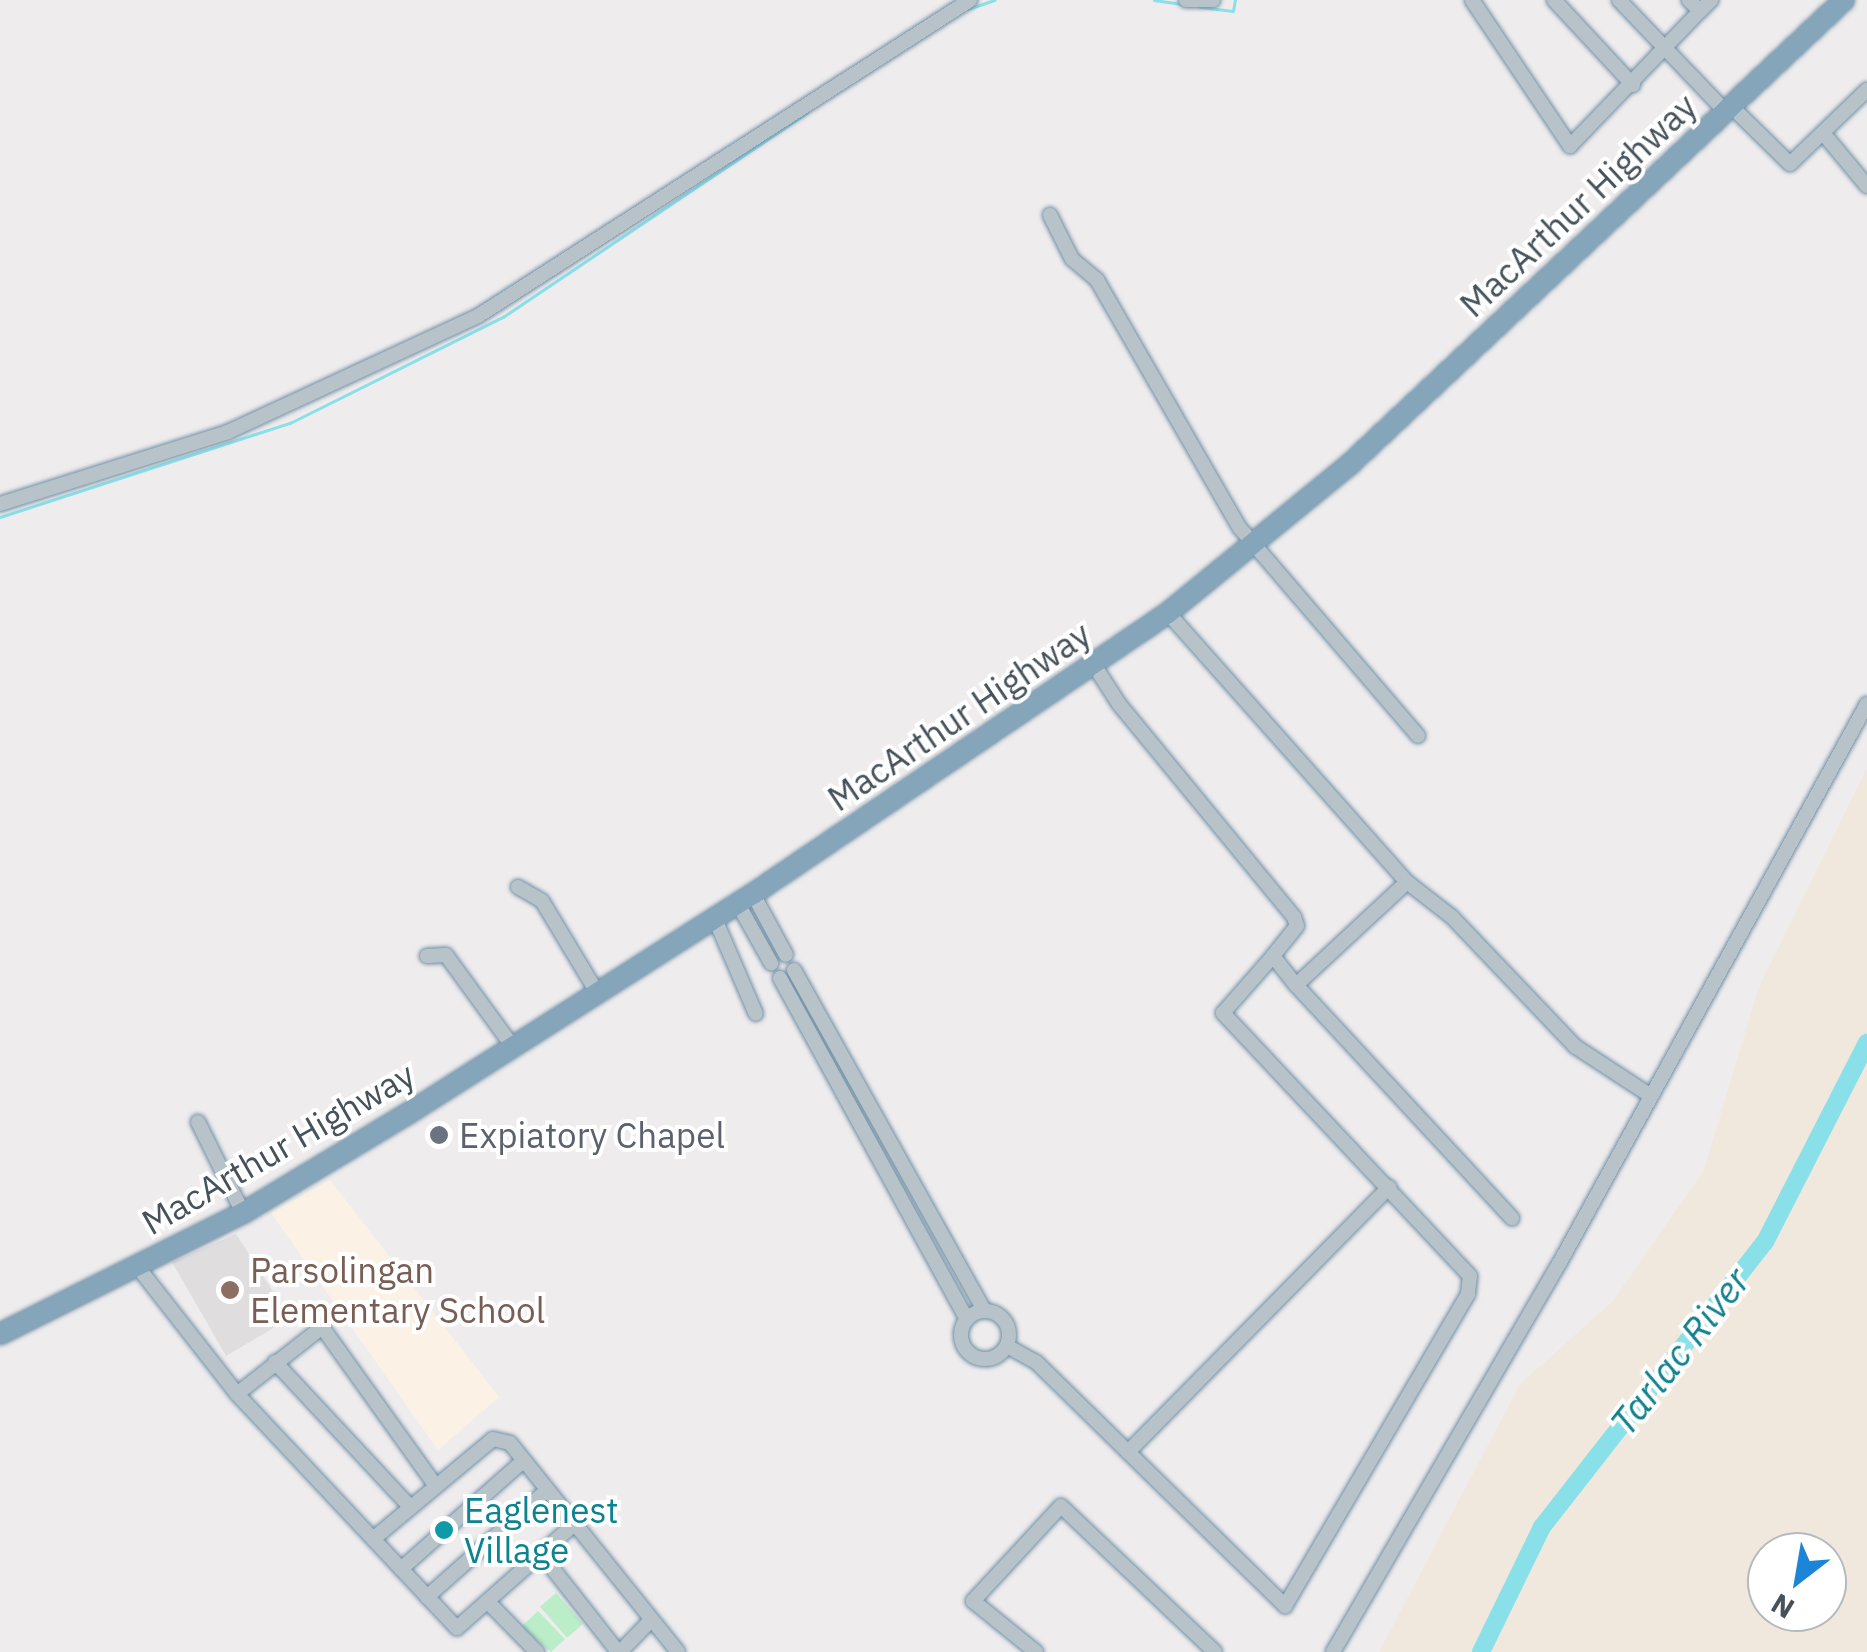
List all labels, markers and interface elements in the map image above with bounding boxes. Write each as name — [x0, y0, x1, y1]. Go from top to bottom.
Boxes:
street label: MacArthur Highway — [1451, 85, 1705, 325]
street label: MacArthur Highway — [820, 613, 1098, 819]
street label: MacArthur Highway — [134, 1053, 422, 1243]
place label: Expiatory Chapel — [459, 1114, 725, 1156]
marker: Expiatory Chapel — [428, 1124, 450, 1146]
place label: Parsolingan Elementary School — [250, 1249, 545, 1331]
water label: Tarlac River — [1600, 1258, 1758, 1444]
marker: Parsolingan Elementary School — [219, 1279, 241, 1301]
place label: Eaglenest Village — [464, 1489, 618, 1571]
marker: Eaglenest Village — [433, 1519, 455, 1541]
north arrow — [1747, 1532, 1847, 1632]
text: N — [1764, 1585, 1801, 1628]

